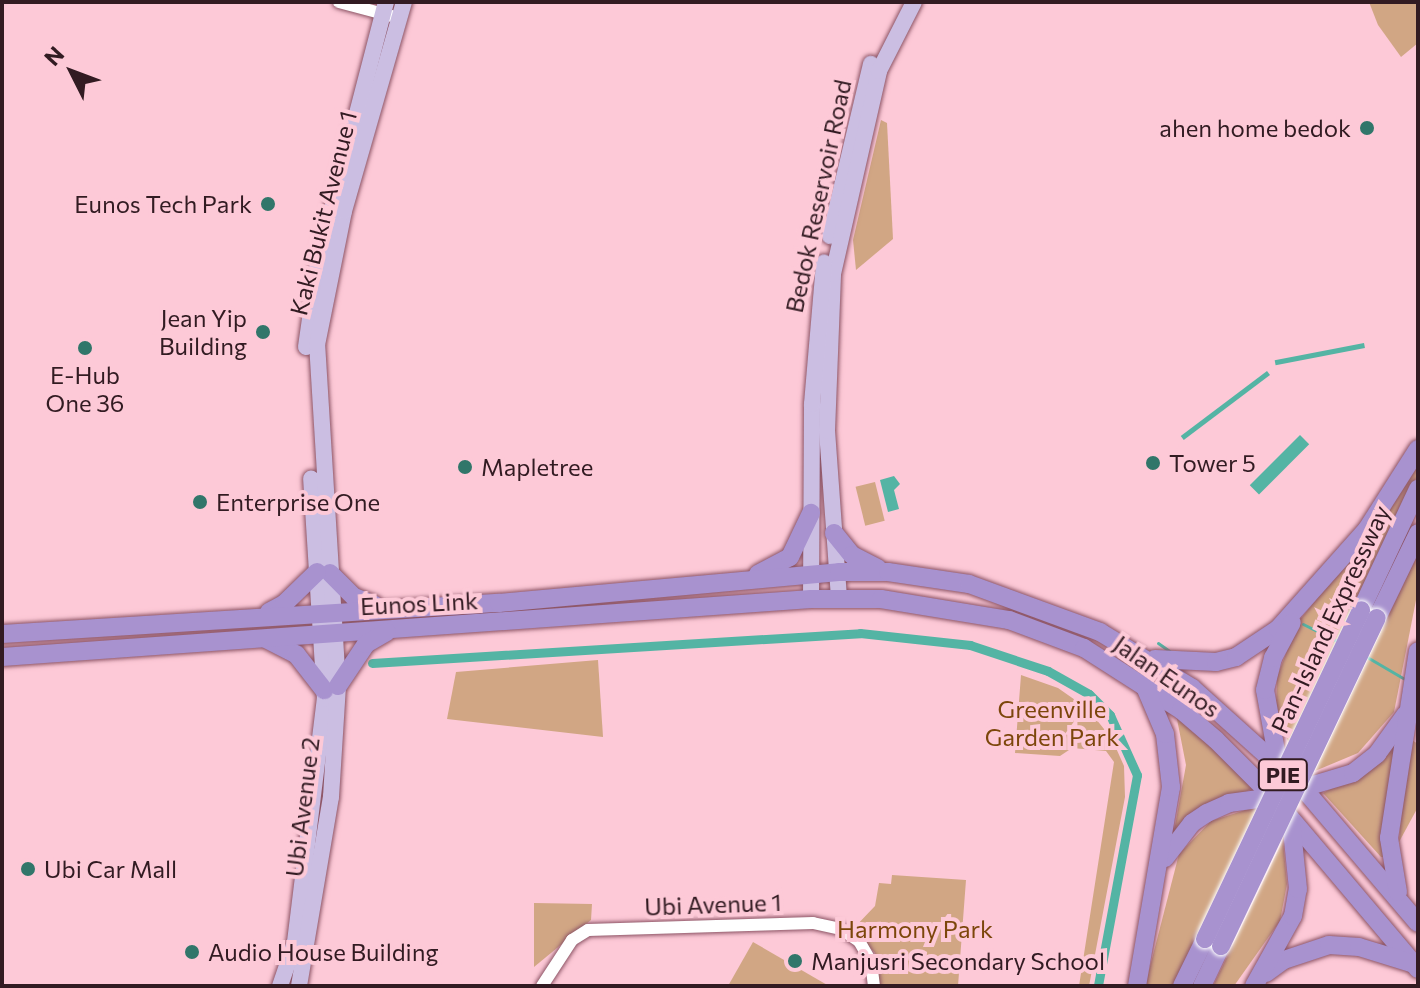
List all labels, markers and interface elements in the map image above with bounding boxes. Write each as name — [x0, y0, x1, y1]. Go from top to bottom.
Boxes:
north arrow — [32, 32, 112, 112]
text: N — [38, 40, 69, 71]
street label: Bedok Reservoir Road — [779, 77, 857, 315]
street label: Kaki Bukit Avenue 1 — [284, 108, 362, 318]
place label: ahen home bedok — [1159, 114, 1351, 142]
marker: ahen home bedok — [1358, 119, 1376, 137]
place label: Eunos Tech Park — [74, 190, 252, 218]
marker: Eunos Tech Park — [259, 195, 277, 213]
place label: Jean Yip Building — [159, 304, 247, 360]
marker: Jean Yip Building — [254, 323, 272, 341]
marker: E-Hub One 36 — [76, 339, 94, 357]
place label: E-Hub One 36 — [46, 361, 124, 417]
place label: Tower 5 — [1169, 449, 1256, 477]
place label: Mapletree — [481, 453, 593, 481]
marker: Tower 5 — [1144, 454, 1162, 472]
marker: Mapletree — [456, 458, 474, 476]
place label: Enterprise One — [216, 488, 380, 516]
marker: Enterprise One — [191, 493, 209, 511]
street label: Pan-Island Expressway — [1264, 500, 1396, 738]
street label: Eunos Link — [359, 586, 479, 620]
street label: Jalan Eunos — [1108, 629, 1226, 723]
park label: Greenville Garden Park — [985, 695, 1119, 751]
street label: Ubi Avenue 2 — [279, 736, 325, 878]
road number: PIE — [1257, 757, 1309, 793]
place label: Ubi Car Mall — [44, 855, 177, 883]
marker: Ubi Car Mall — [19, 860, 37, 878]
street label: Ubi Avenue 1 — [644, 887, 782, 921]
park label: Harmony Park — [837, 915, 993, 943]
place label: Audio House Building — [208, 938, 439, 966]
marker: Audio House Building — [183, 943, 201, 961]
place label: Manjusri Secondary School — [811, 947, 1105, 975]
marker: Manjusri Secondary School — [786, 952, 804, 970]

